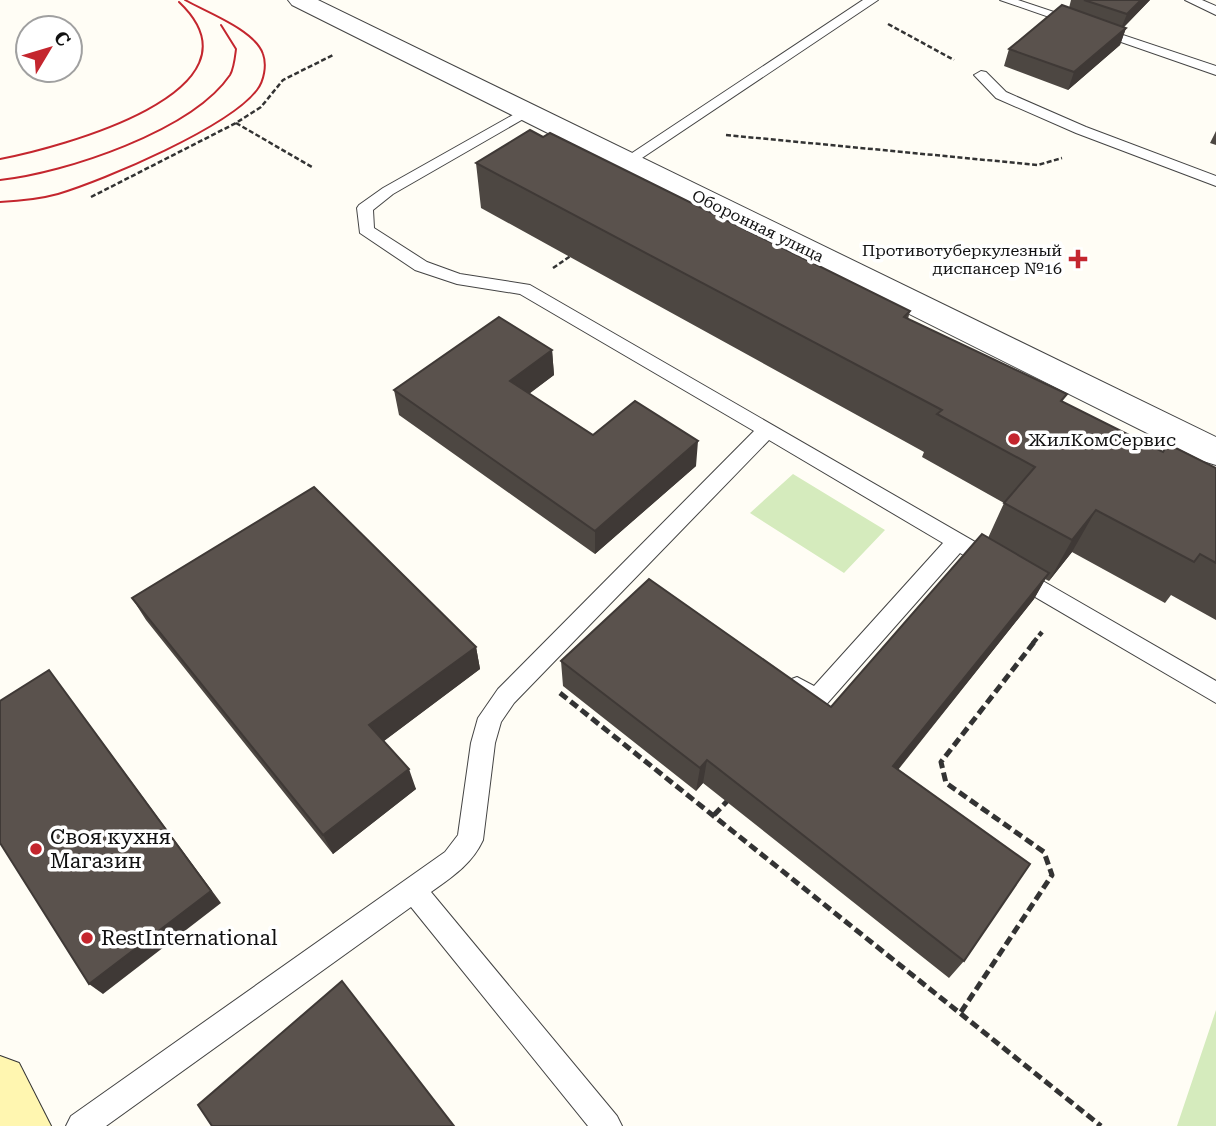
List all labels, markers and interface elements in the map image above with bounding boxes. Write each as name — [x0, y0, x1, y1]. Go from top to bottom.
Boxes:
north arrow — [14, 14, 84, 84]
text: С — [49, 27, 75, 51]
street label: Оборонная улица — [689, 186, 827, 266]
place label: Противотуберкулезный диспансер №16 — [862, 241, 1062, 278]
marker: Противотуберкулезный диспансер №16 — [1068, 249, 1088, 269]
place label: ЖилКомСервис — [1028, 429, 1176, 450]
marker: ЖилКомСервис — [1006, 431, 1022, 447]
place label: Своя кухня Магазин — [50, 825, 171, 873]
marker: Своя кухня Магазин — [28, 841, 44, 857]
place label: RestInternational — [101, 926, 278, 950]
marker: RestInternational — [79, 930, 95, 946]

